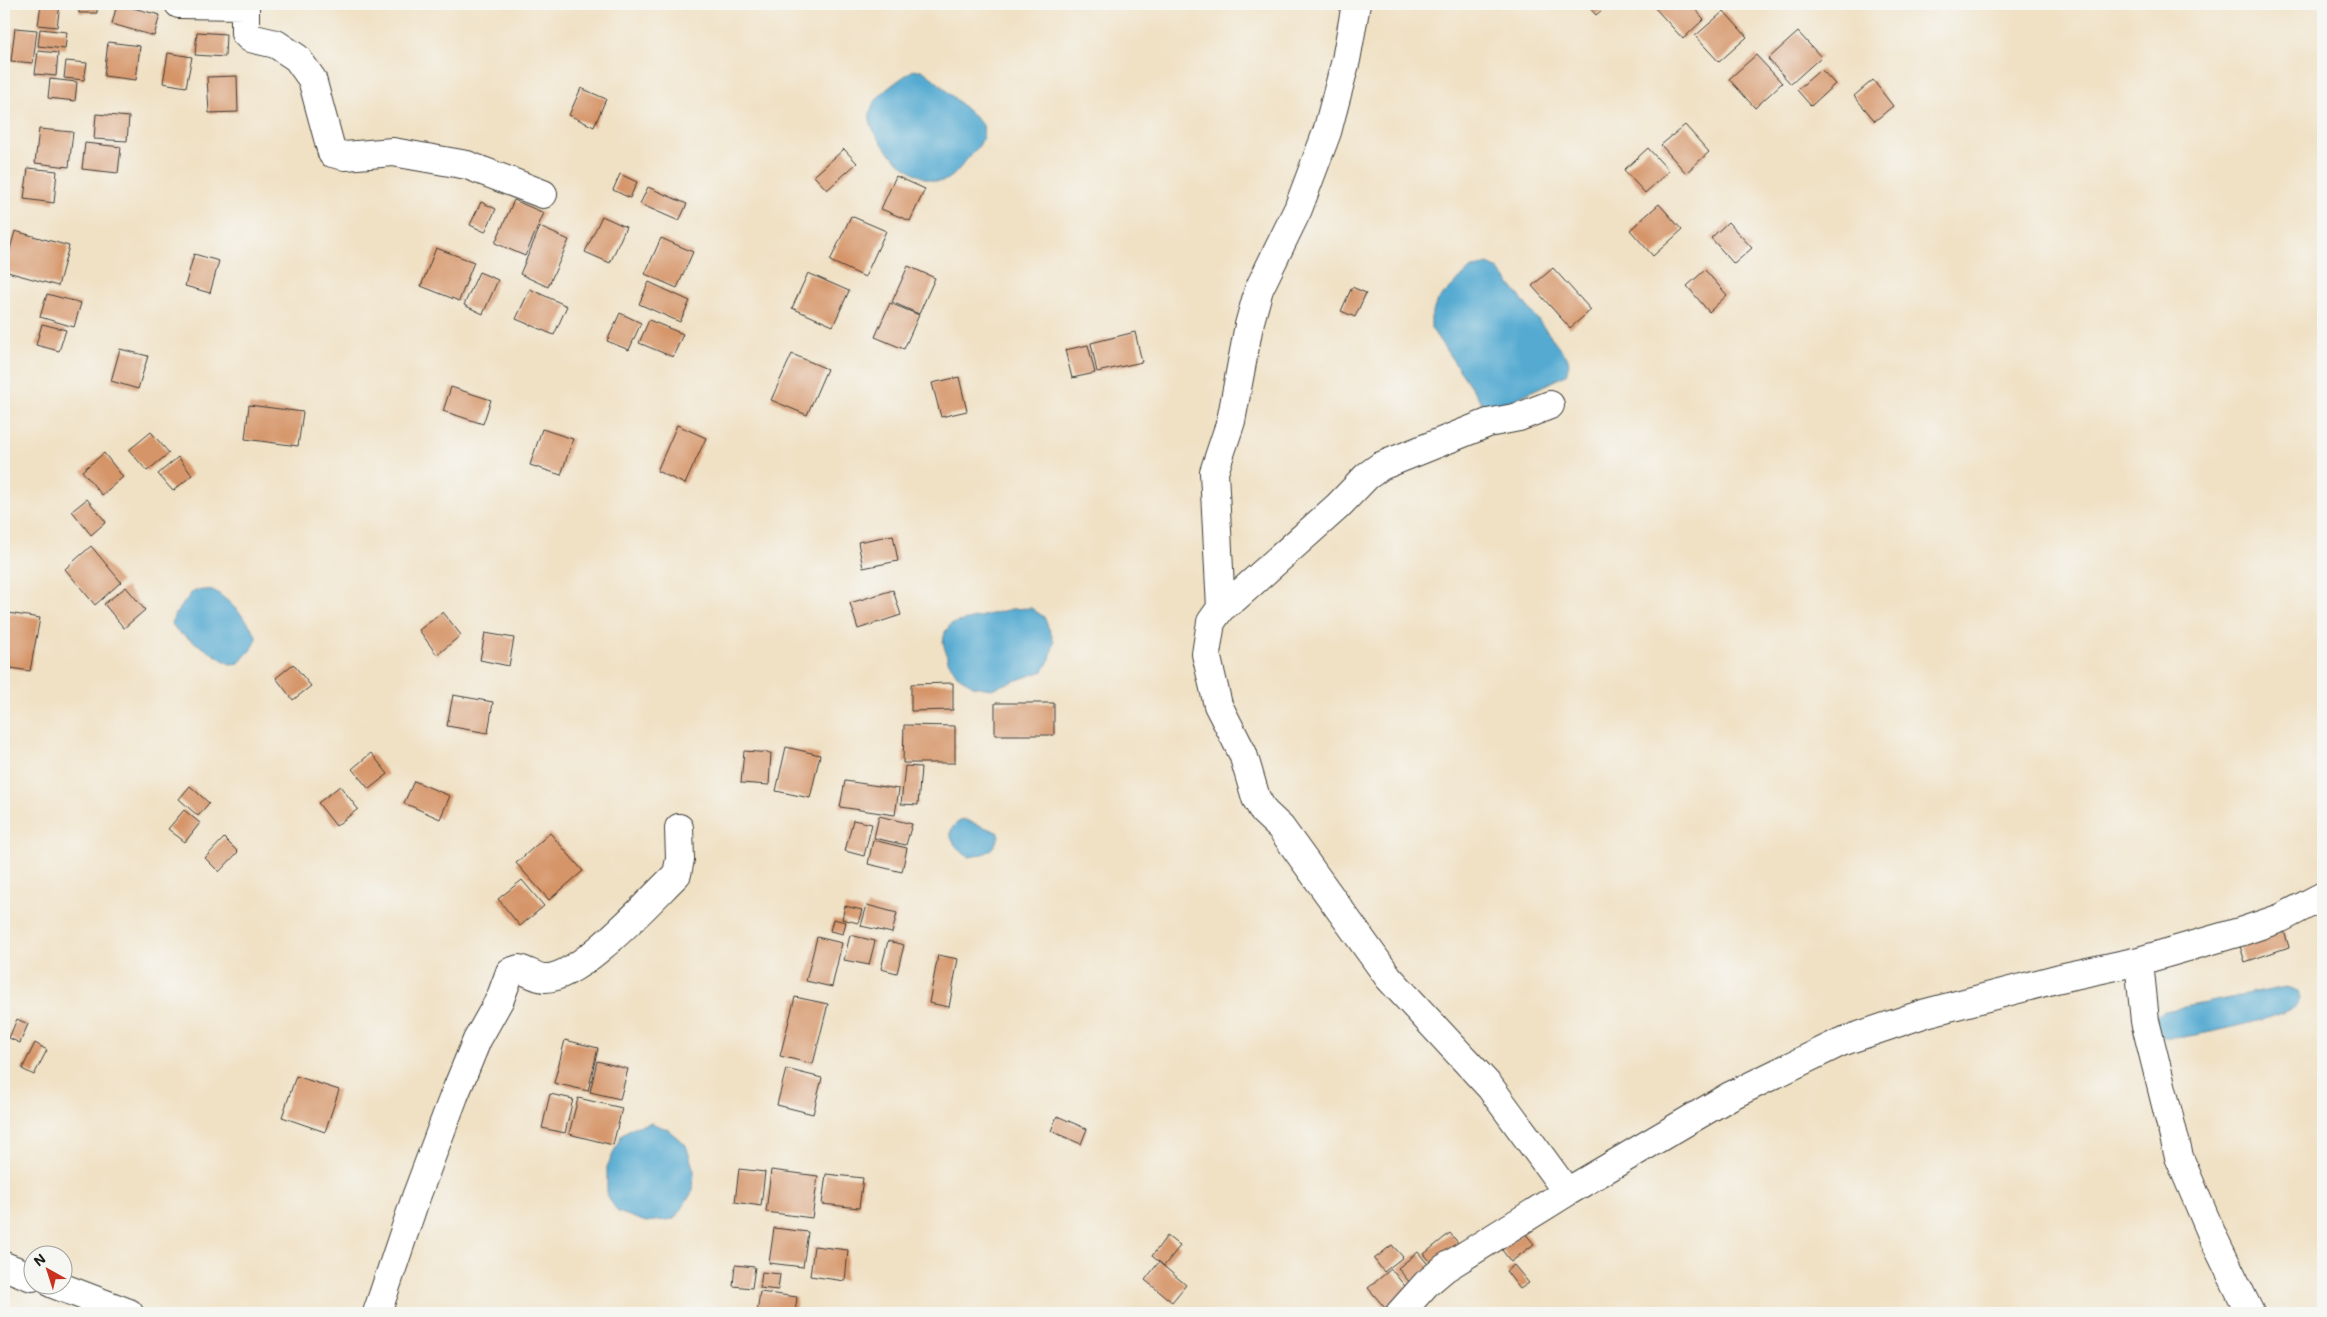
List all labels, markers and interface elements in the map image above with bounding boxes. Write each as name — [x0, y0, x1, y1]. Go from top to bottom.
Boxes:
north arrow — [22, 1244, 72, 1294]
text: N — [29, 1249, 50, 1270]

